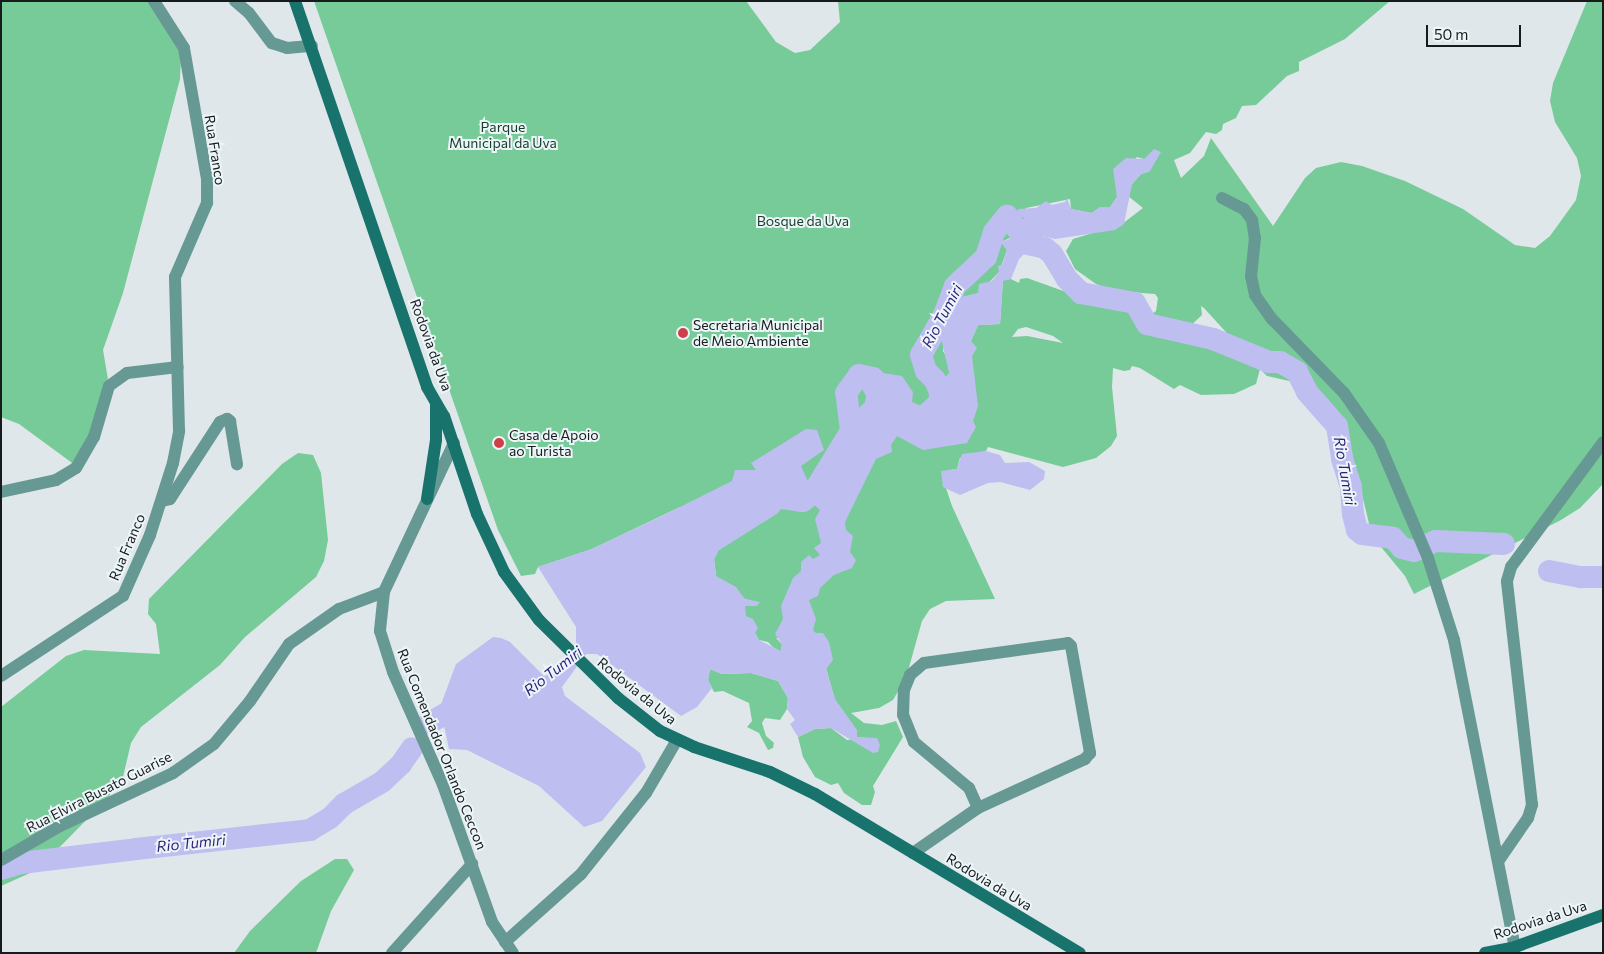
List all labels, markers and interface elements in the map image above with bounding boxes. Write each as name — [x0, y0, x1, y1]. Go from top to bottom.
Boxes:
scale bar — [1429, 15, 1524, 47]
text: 50 m — [1434, 25, 1468, 43]
street label: Rua Franco — [201, 114, 229, 186]
park label: Parque Municipal da Uva — [449, 119, 557, 152]
park label: Bosque da Uva — [757, 213, 849, 229]
water label: Rio Tumiri — [918, 281, 966, 351]
street label: Rodovia da Uva — [407, 297, 455, 393]
place label: Secretaria Municipal de Meio Ambiente — [693, 317, 823, 350]
marker: Secretaria Municipal de Meio Ambiente — [677, 327, 689, 339]
place label: Casa de Apoio ao Turista — [509, 427, 599, 460]
water label: Rio Tumiri — [1330, 435, 1360, 507]
marker: Casa de Apoio ao Turista — [493, 437, 505, 449]
street label: Rua Franco — [105, 511, 149, 583]
water label: Rio Tumiri — [520, 643, 586, 699]
street label: Rua Comendador Orlando Ceccon — [394, 646, 490, 852]
street label: Rodovia da Uva — [594, 654, 680, 728]
street label: Rua Elvira Busato Guarise — [24, 748, 174, 836]
water label: Rio Tumiri — [156, 830, 226, 856]
street label: Rodovia da Uva — [943, 850, 1035, 914]
street label: Rodovia da Uva — [1491, 897, 1589, 943]

